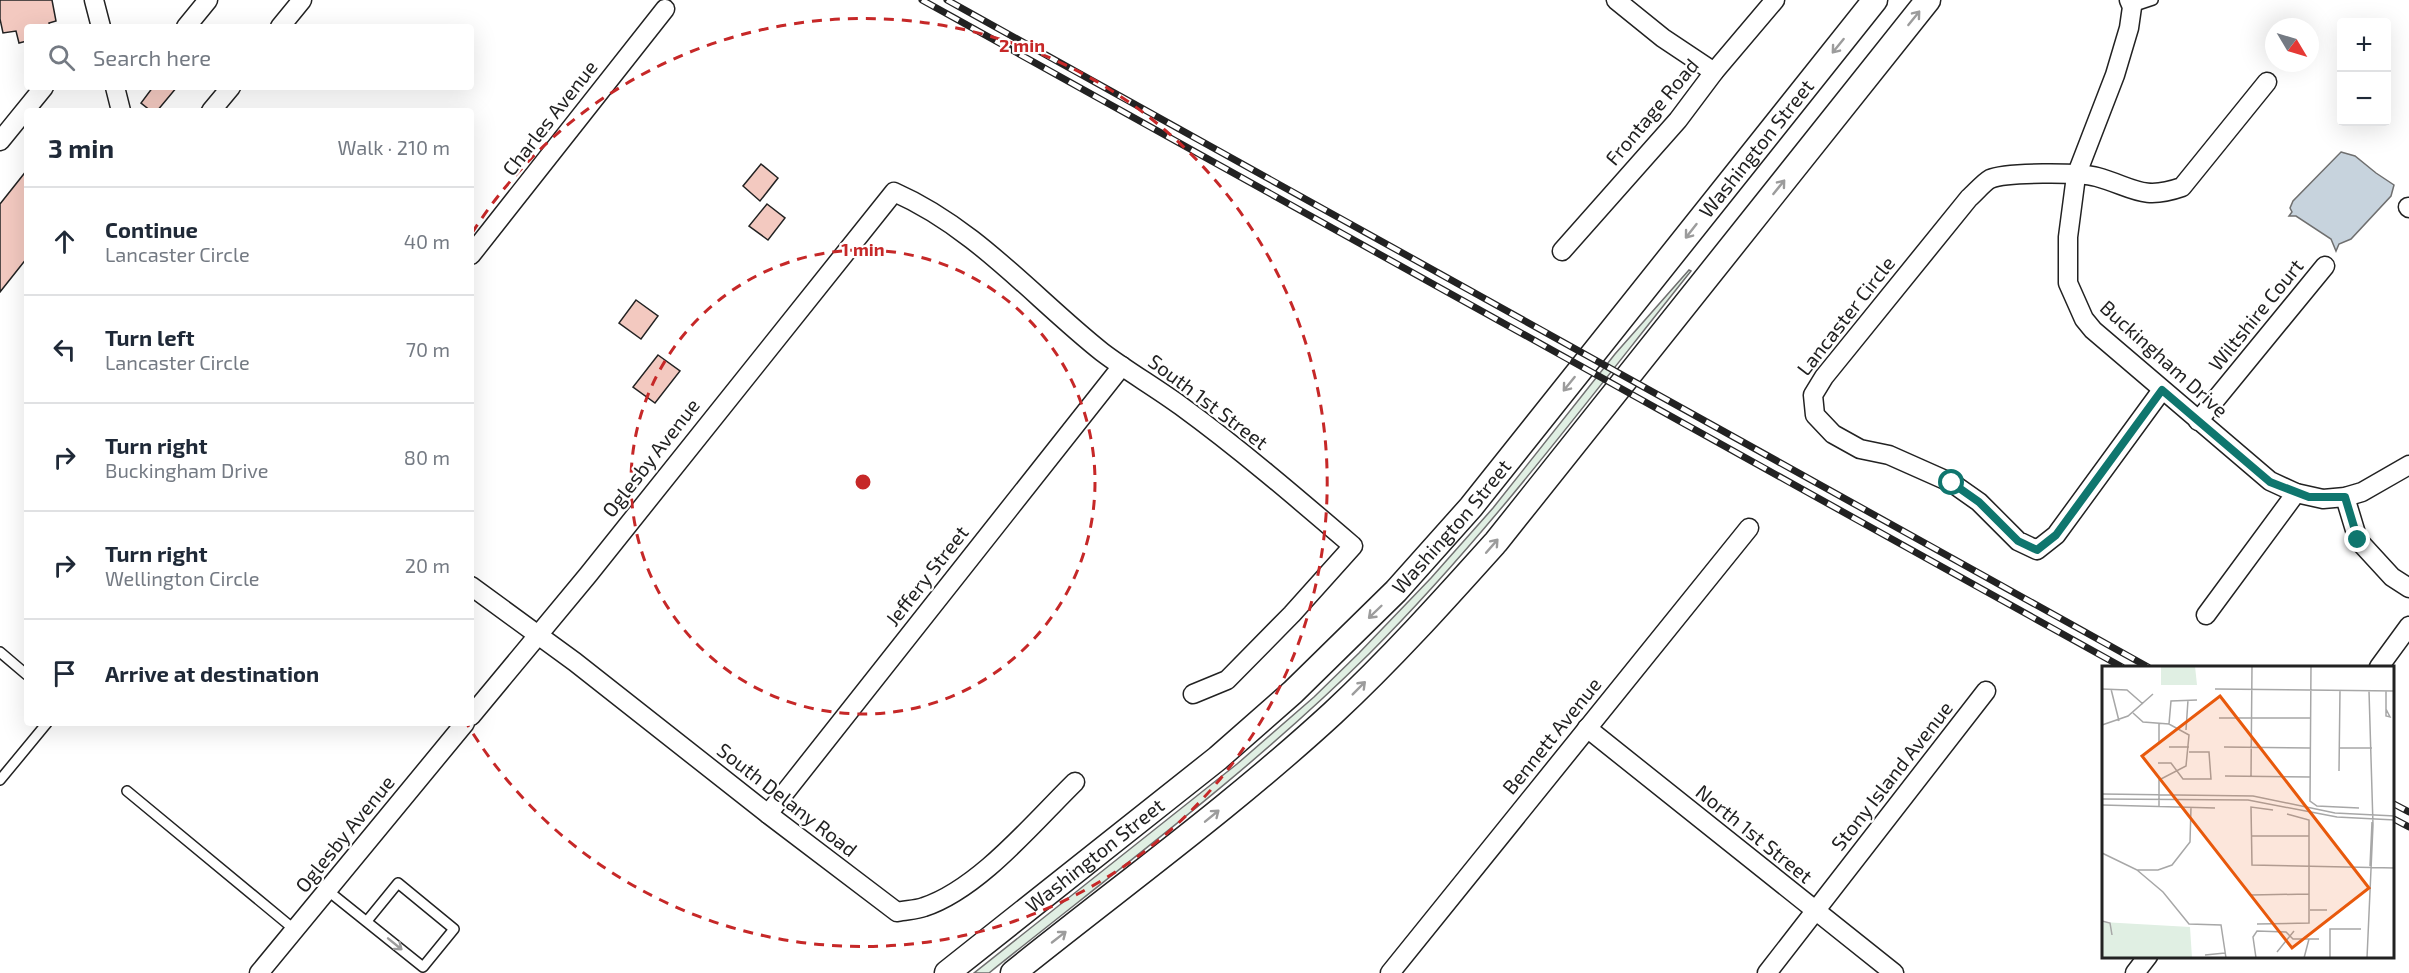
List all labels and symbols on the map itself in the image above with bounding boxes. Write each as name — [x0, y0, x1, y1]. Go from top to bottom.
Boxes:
one-way arrow — [1907, 10, 1920, 26]
north arrow — [2265, 18, 2319, 72]
text: 2 min — [999, 34, 1045, 56]
one-way arrow — [1832, 38, 1845, 54]
street label: Frontage Road — [1600, 53, 1703, 170]
street label: Charles Avenue — [497, 55, 602, 180]
street label: Washington Street — [1693, 74, 1818, 222]
one-way arrow — [1773, 179, 1786, 195]
one-way arrow — [1684, 223, 1697, 239]
text: 1 min — [841, 238, 885, 260]
street label: Lancaster Circle — [1791, 251, 1899, 380]
street label: Wiltshire Court — [2203, 253, 2308, 375]
street label: Buckingham Drive — [2096, 295, 2233, 422]
street label: South 1st Street — [1144, 348, 1273, 454]
one-way arrow — [1563, 376, 1576, 392]
street label: Oglesby Avenue — [596, 393, 704, 521]
street label: Washington Street — [1386, 454, 1516, 598]
route start — [1938, 469, 1964, 495]
centre of rings — [853, 472, 873, 492]
street label: Jeffery Street — [880, 520, 973, 630]
route end — [2344, 526, 2370, 552]
one-way arrow — [1485, 538, 1499, 553]
one-way arrow — [1367, 605, 1382, 619]
inset map — [2102, 666, 2394, 958]
street label: Bennett Avenue — [1497, 672, 1606, 799]
one-way arrow — [1351, 680, 1366, 695]
street label: Stony Island Avenue — [1826, 696, 1957, 855]
street label: South Delany Road — [713, 737, 862, 861]
street label: Oglesby Avenue — [290, 770, 399, 897]
street label: North 1st Street — [1692, 779, 1818, 888]
street label: Washington Street — [1020, 792, 1169, 917]
one-way arrow — [1204, 809, 1220, 822]
one-way arrow — [1051, 930, 1067, 943]
one-way arrow — [387, 937, 402, 951]

